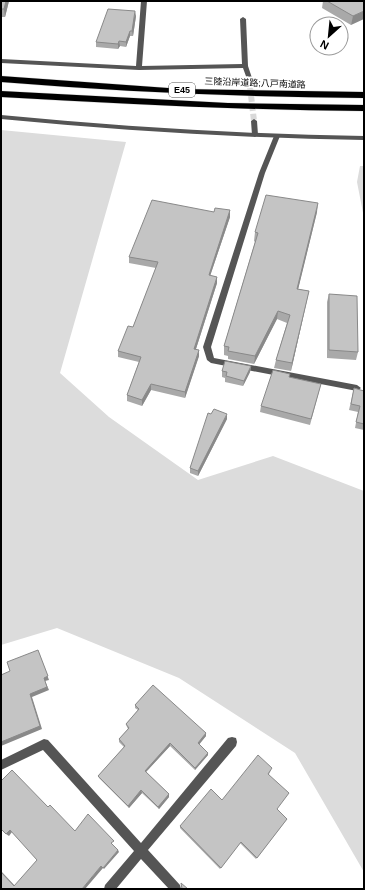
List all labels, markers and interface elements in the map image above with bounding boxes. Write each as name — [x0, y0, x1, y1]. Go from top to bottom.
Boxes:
north arrow — [309, 16, 349, 56]
text: N — [318, 38, 331, 52]
street label: 三陸沿岸道路;八戸南道路 — [204, 76, 306, 90]
road number: E45 — [169, 83, 195, 97]

